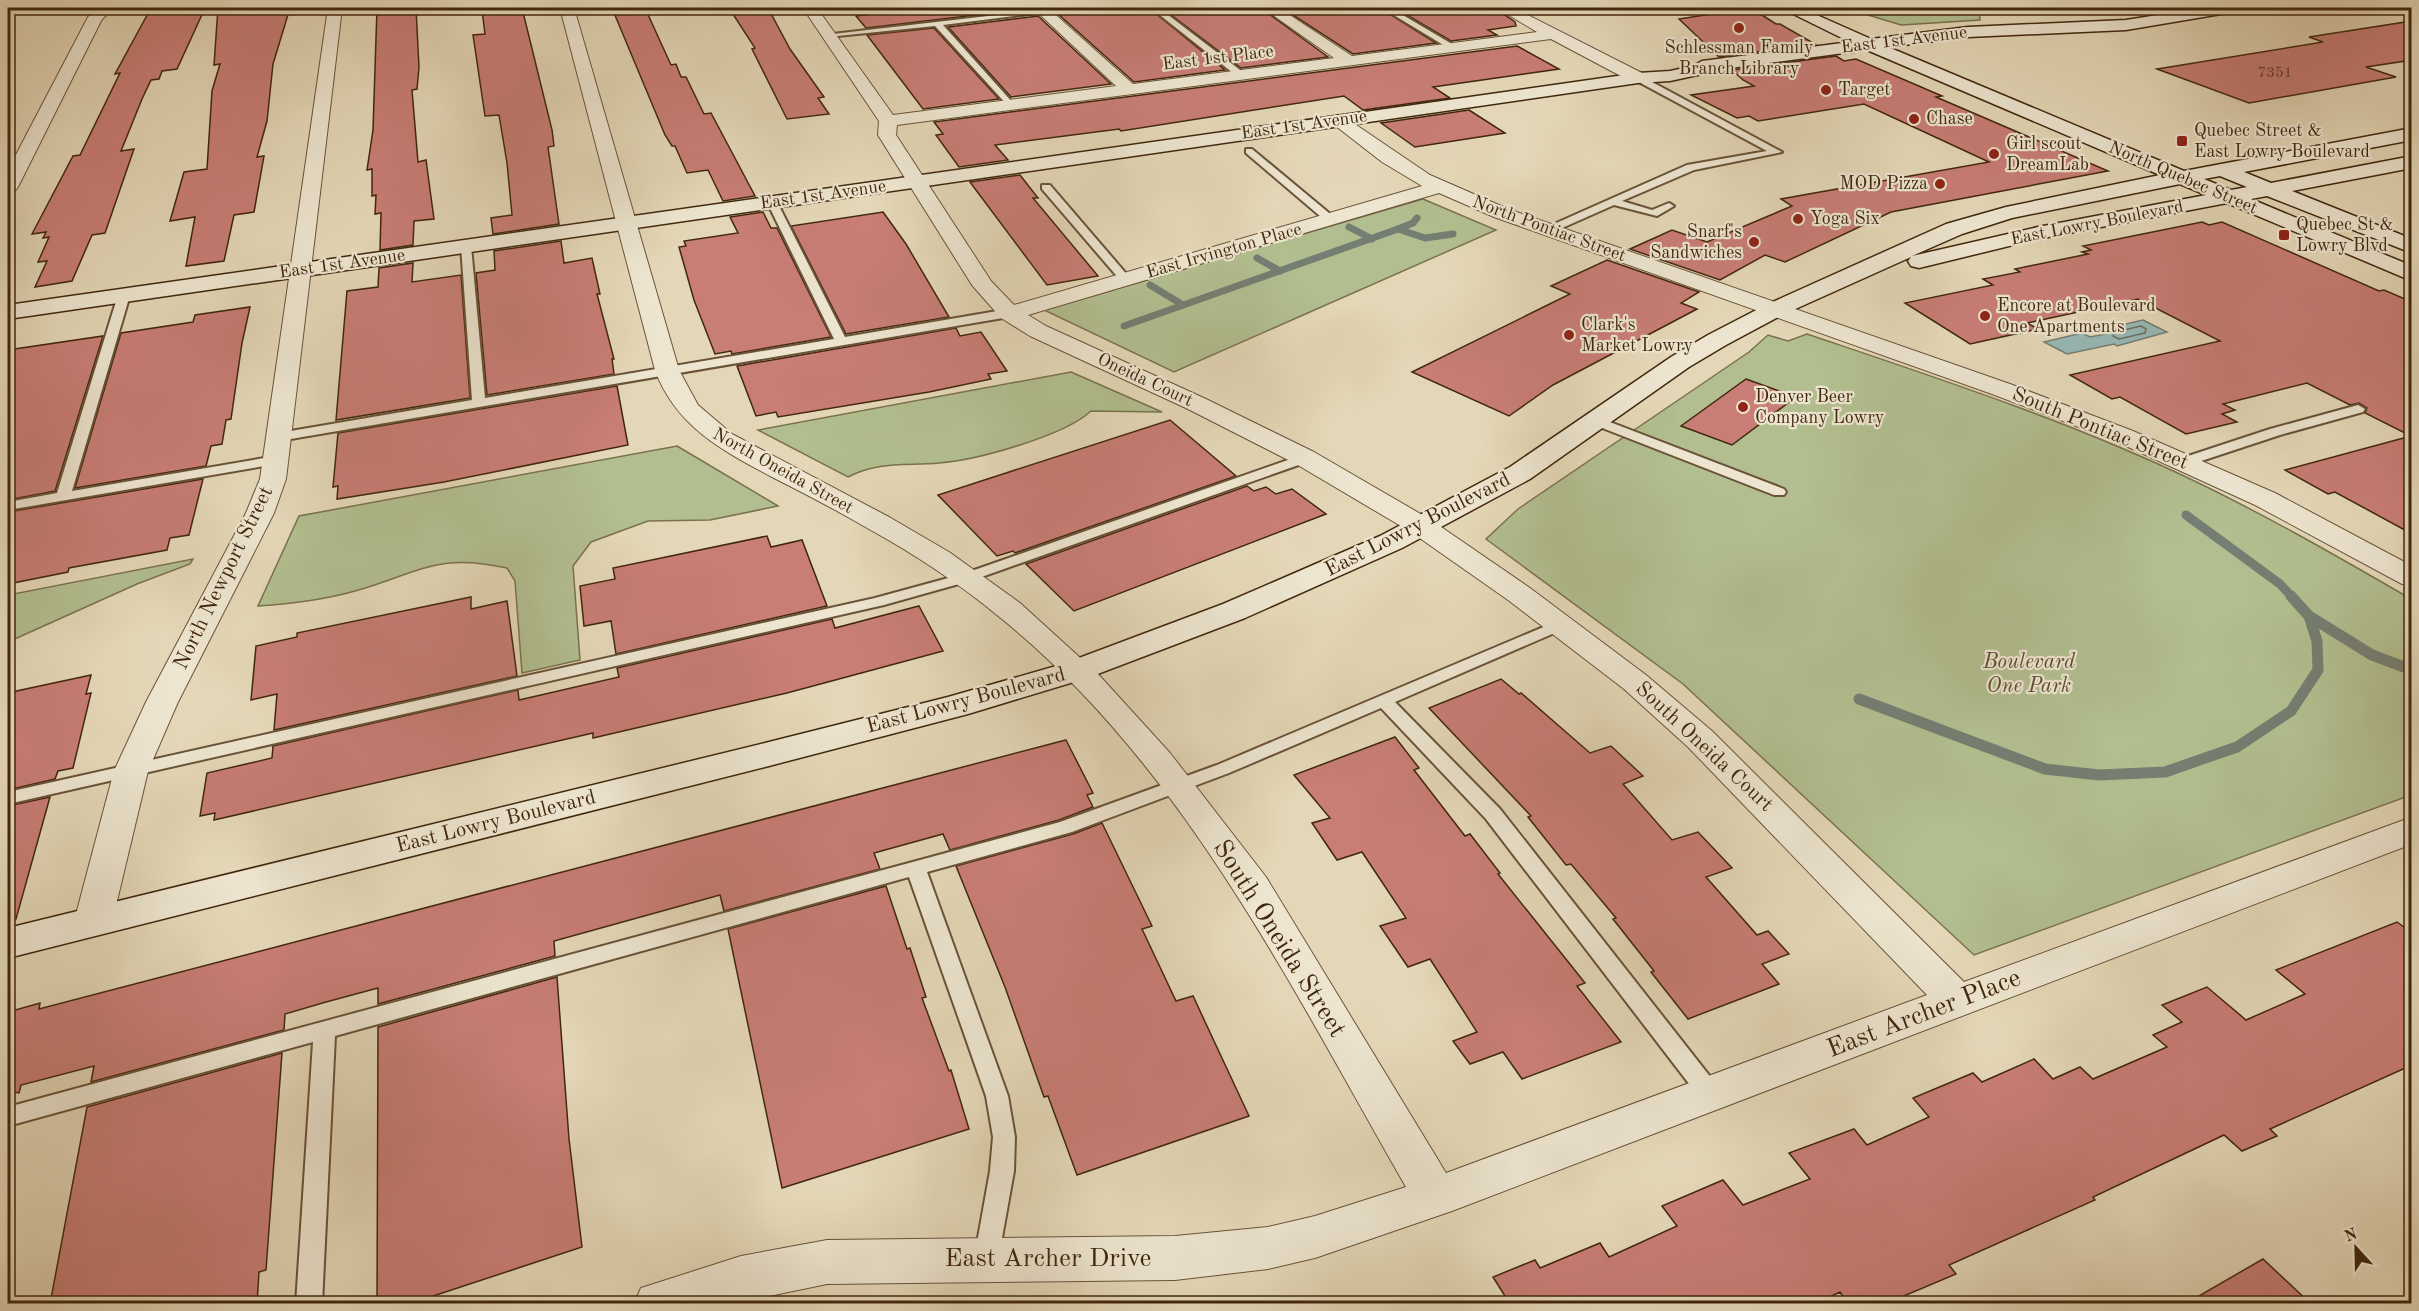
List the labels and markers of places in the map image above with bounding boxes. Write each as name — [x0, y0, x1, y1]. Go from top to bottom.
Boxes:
marker: Schlessman Family Branch Library — [1732, 21, 1746, 35]
place label: Schlessman Family Branch Library — [1665, 39, 1814, 78]
place label: Target — [1838, 81, 1891, 99]
marker: Target — [1819, 83, 1833, 97]
place label: Chase — [1926, 110, 1973, 128]
marker: Chase — [1907, 112, 1921, 126]
place label: Quebec Street & East Lowry Boulevard — [2194, 122, 2370, 161]
marker: Quebec Street & East Lowry Boulevard — [2175, 134, 2189, 148]
place label: Girl scout DreamLab — [2006, 135, 2089, 174]
marker: Girl scout DreamLab — [1987, 147, 2001, 161]
place label: MOD Pizza — [1839, 175, 1928, 193]
marker: MOD Pizza — [1933, 177, 1947, 191]
place label: Yoga Six — [1810, 210, 1880, 228]
marker: Yoga Six — [1791, 212, 1805, 226]
place label: Quebec St & Lowry Blvd — [2296, 216, 2394, 255]
place label: Snarf's Sandwiches — [1650, 223, 1742, 262]
marker: Quebec St & Lowry Blvd — [2277, 228, 2291, 242]
marker: Snarf's Sandwiches — [1747, 235, 1761, 249]
place label: Encore at Boulevard One Apartments — [1997, 297, 2156, 336]
marker: Encore at Boulevard One Apartments — [1978, 309, 1992, 323]
place label: Clark's Market Lowry — [1581, 316, 1693, 355]
marker: Clark's Market Lowry — [1562, 328, 1576, 342]
place label: Denver Beer Company Lowry — [1755, 388, 1885, 427]
marker: Denver Beer Company Lowry — [1736, 400, 1750, 414]

